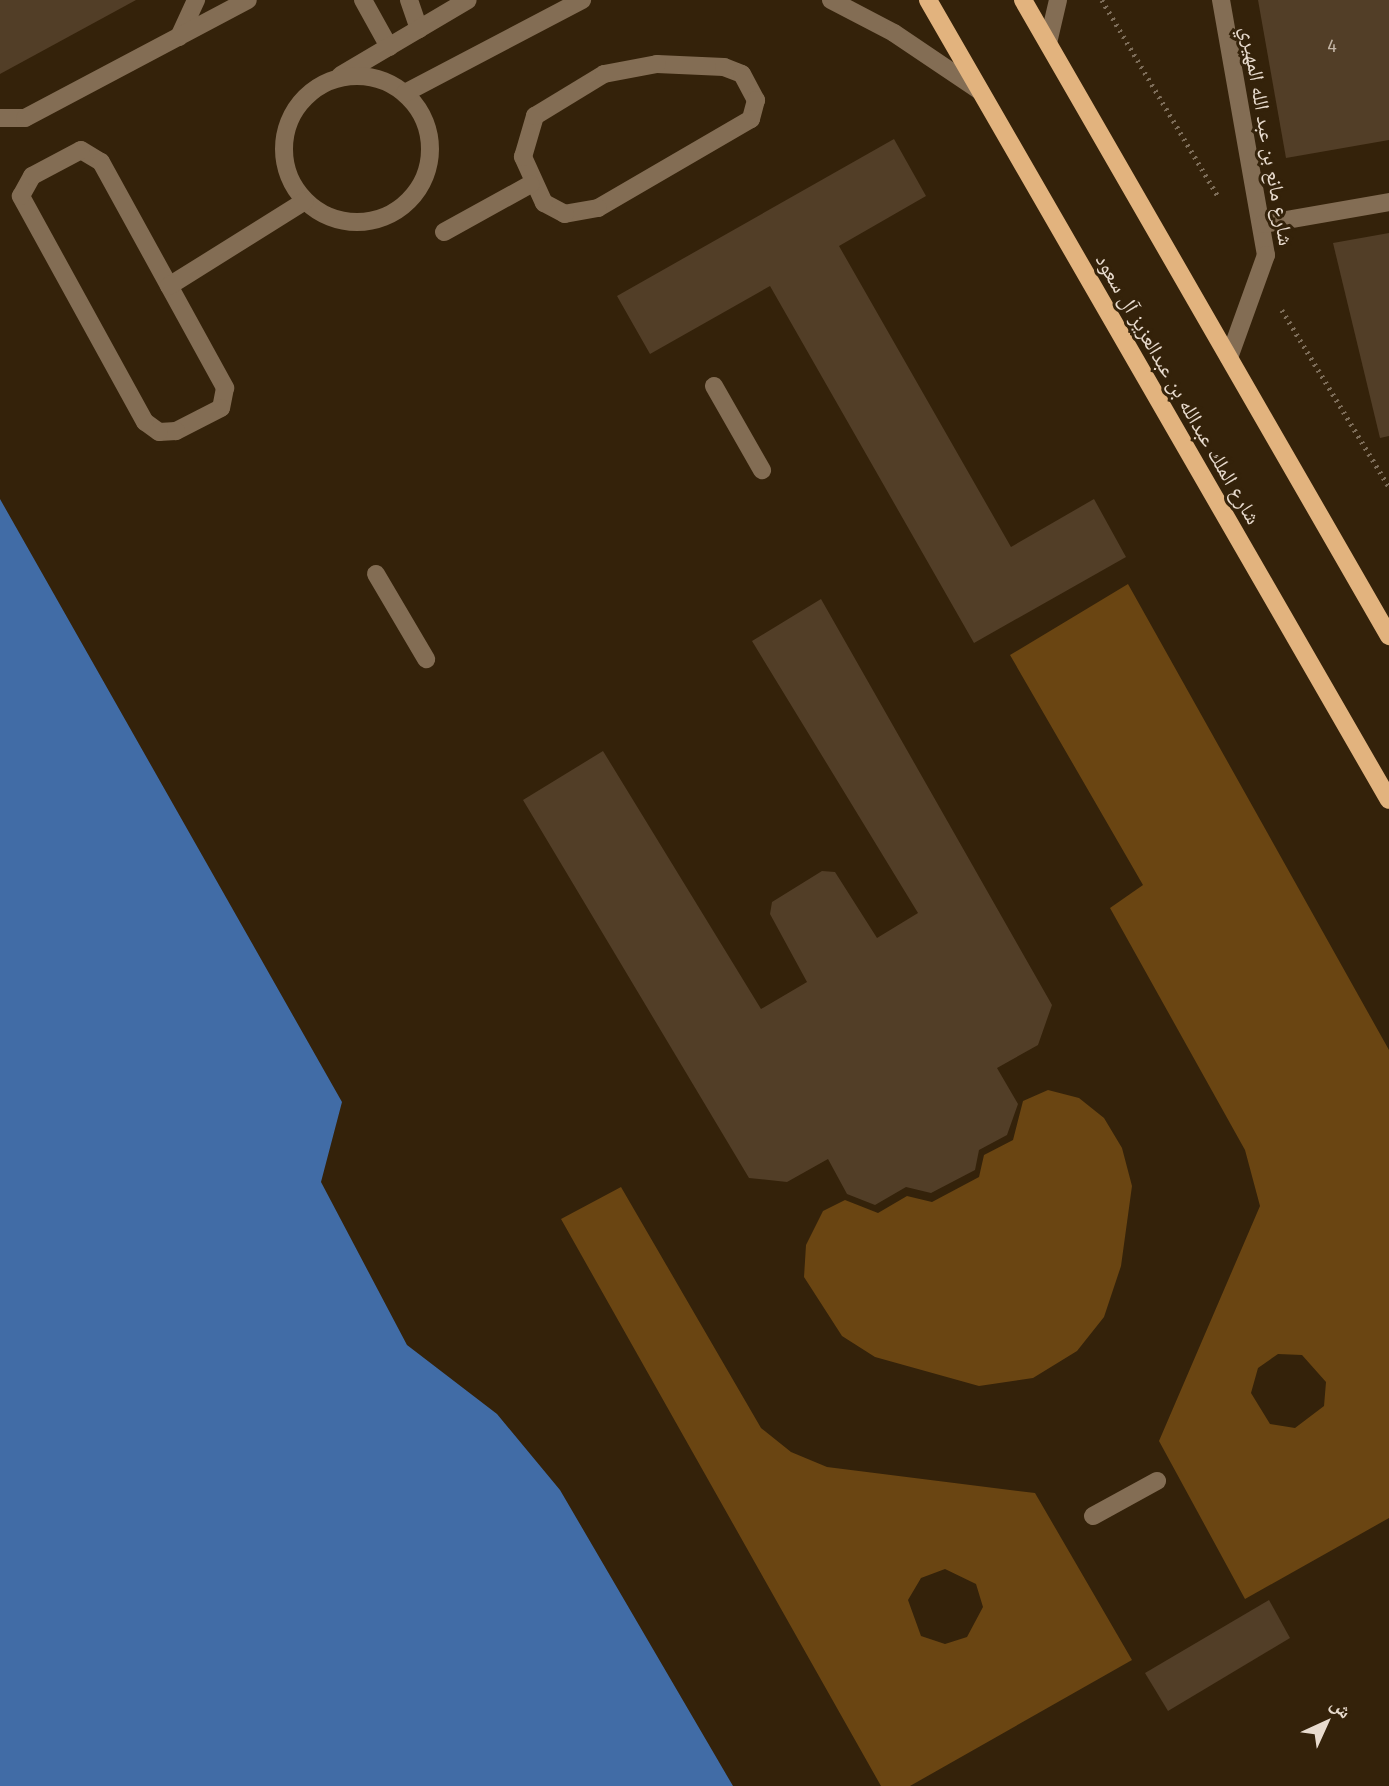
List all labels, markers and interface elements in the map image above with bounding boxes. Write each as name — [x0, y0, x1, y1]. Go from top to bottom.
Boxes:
street label: شارع مانع بن عبد الله المهيري — [1235, 24, 1299, 248]
house number: 4 — [1327, 35, 1337, 57]
street label: شارع الملك عبدالله بن عبدالعزيز آل سعود — [1090, 249, 1266, 529]
north arrow — [1291, 1688, 1361, 1758]
text: ش — [1326, 1693, 1356, 1723]

